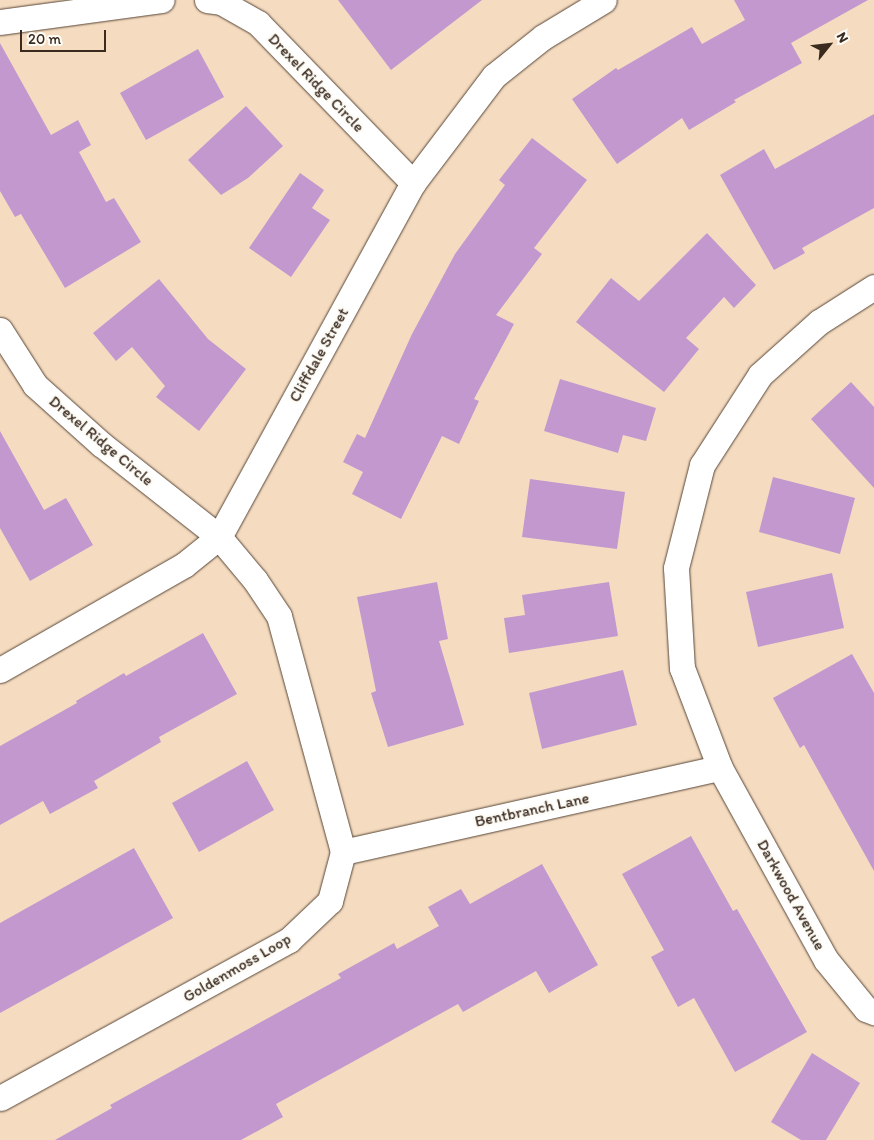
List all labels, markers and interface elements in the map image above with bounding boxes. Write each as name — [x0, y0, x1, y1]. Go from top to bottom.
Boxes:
scale bar — [22, 20, 109, 52]
north arrow — [804, 20, 854, 70]
text: N — [833, 29, 852, 46]
text: 20 m — [28, 30, 61, 48]
street label: Drexel Ridge Circle — [264, 30, 368, 136]
street label: Cliffdale Street — [285, 304, 353, 406]
street label: Drexel Ridge Circle — [45, 392, 157, 490]
street label: Bentbranch Lane — [473, 788, 591, 832]
street label: Darkwood Avenue — [753, 837, 829, 953]
street label: Goldenmoss Loop — [180, 929, 294, 1007]

